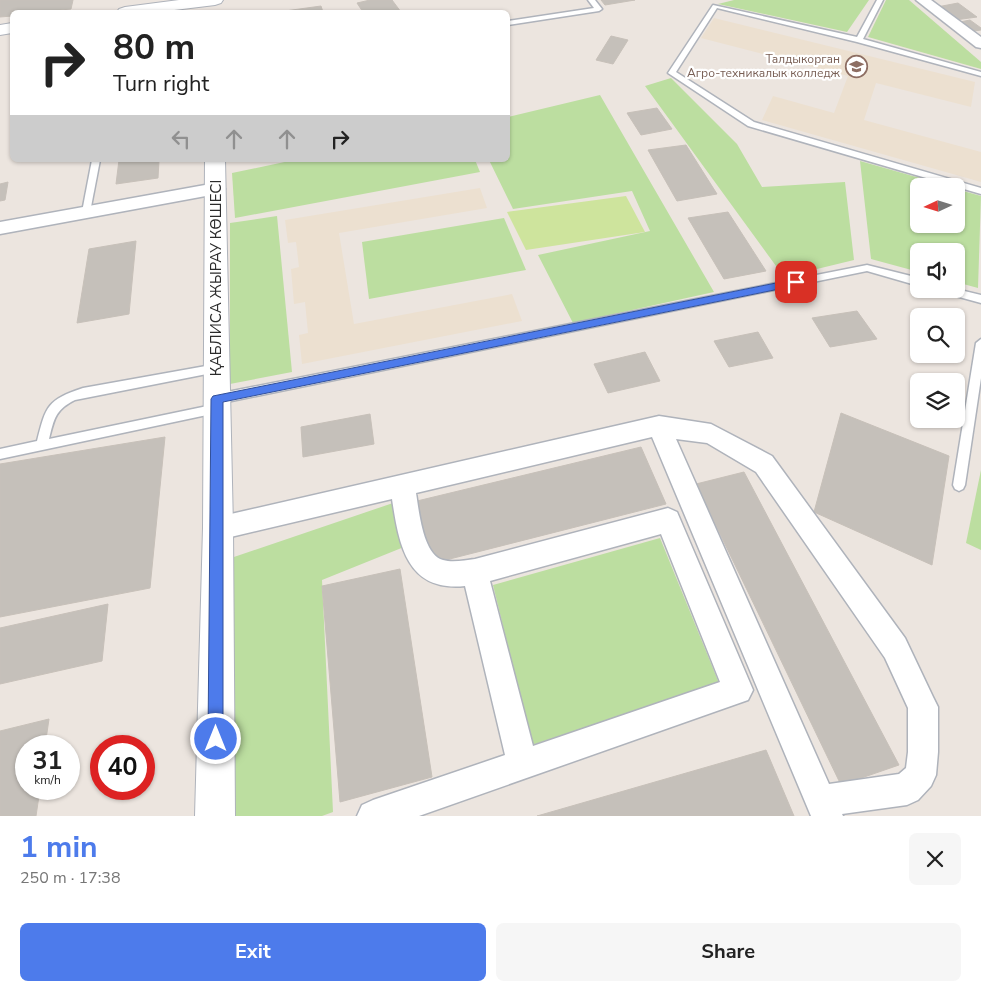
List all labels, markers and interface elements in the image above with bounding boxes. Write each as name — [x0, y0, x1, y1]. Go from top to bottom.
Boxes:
text: 80 m — [113, 24, 195, 71]
icon: right — [30, 30, 95, 95]
place label: Талдыкорган Агро-техникалык колледж — [687, 51, 841, 81]
school or university icon: Талдыкорган Агро-техникалык колледж — [844, 54, 868, 78]
text: Turn right — [113, 69, 209, 99]
icon: left — [167, 125, 195, 153]
icon: ahead — [220, 125, 248, 153]
icon: ahead — [273, 125, 301, 153]
icon: right — [326, 125, 354, 153]
north arrow — [910, 178, 965, 232]
map controls — [910, 178, 965, 428]
street label: ҚАБЛИСА ЖЫРАУ КӨШЕСІ — [206, 180, 226, 376]
button: sound — [910, 243, 965, 298]
pin — [775, 261, 817, 303]
icon: arrive — [782, 268, 810, 296]
button: search — [910, 308, 965, 363]
button: layers — [910, 373, 965, 428]
position arrow — [189, 712, 241, 764]
speed limit sign: 40 — [90, 735, 155, 800]
text: 31 — [32, 744, 63, 778]
text: km/h — [34, 772, 61, 788]
text: 1 min — [20, 827, 98, 868]
button: close — [909, 833, 961, 885]
text: 250 m · 17:38 — [20, 867, 121, 889]
button: Exit — [20, 923, 486, 981]
button: Share — [496, 923, 961, 981]

